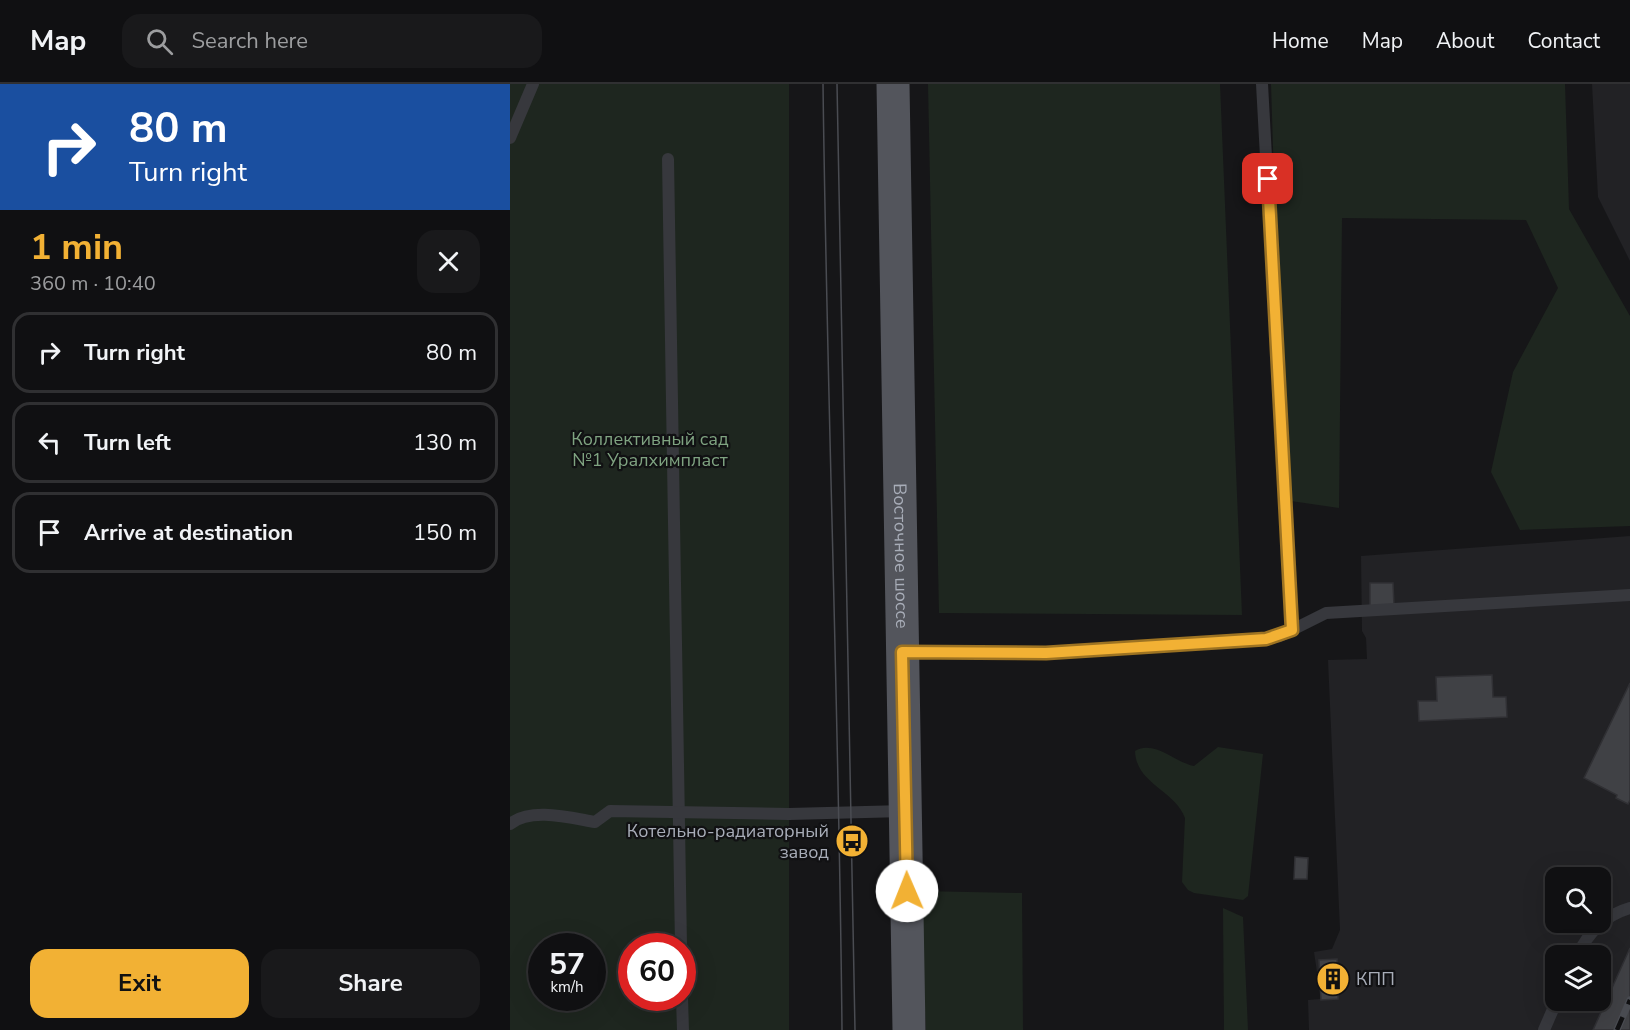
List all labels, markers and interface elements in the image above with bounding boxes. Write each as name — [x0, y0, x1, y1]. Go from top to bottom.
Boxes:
search box — [122, 14, 542, 68]
text: Map — [30, 22, 86, 60]
icon: search — [143, 25, 176, 58]
text: Search here — [191, 26, 308, 56]
text: Home — [1272, 27, 1329, 55]
text: Map — [1362, 27, 1403, 55]
text: About — [1436, 27, 1494, 55]
text: Contact — [1527, 27, 1600, 55]
text: 80 m — [129, 100, 228, 157]
icon: right — [30, 108, 108, 186]
pin — [1242, 153, 1293, 204]
text: Turn right — [129, 154, 247, 191]
icon: arrive — [1251, 162, 1284, 195]
text: 1 min — [30, 223, 123, 272]
button: close — [417, 230, 480, 293]
text: 360 m · 10:40 — [30, 270, 156, 297]
icon: right — [33, 336, 66, 369]
text: Turn right — [84, 338, 185, 368]
text: 80 m — [426, 338, 477, 368]
icon: left — [33, 426, 66, 459]
park label: Коллективный сад №1 Уралхимпласт — [571, 427, 729, 472]
text: Turn left — [84, 428, 171, 458]
text: 130 m — [413, 428, 477, 458]
street label: Восточное шоссе — [888, 483, 914, 629]
icon: arrive — [33, 516, 66, 549]
text: Arrive at destination — [84, 518, 293, 548]
text: 150 m — [413, 518, 477, 548]
place label: Котельно-радиаторный завод — [627, 819, 829, 864]
bus stop icon: Котельно-радиаторный завод — [834, 823, 870, 859]
position arrow — [875, 859, 939, 923]
map controls — [1545, 867, 1611, 1011]
button: search — [1545, 867, 1611, 933]
speed limit sign: 60 — [618, 933, 696, 1011]
text: 57 — [549, 944, 585, 985]
button: layers — [1545, 945, 1611, 1011]
button: Exit — [30, 949, 249, 1018]
button: Share — [261, 949, 480, 1018]
building icon: КПП — [1315, 961, 1351, 997]
place label: КПП — [1356, 967, 1395, 991]
text: km/h — [550, 977, 584, 997]

